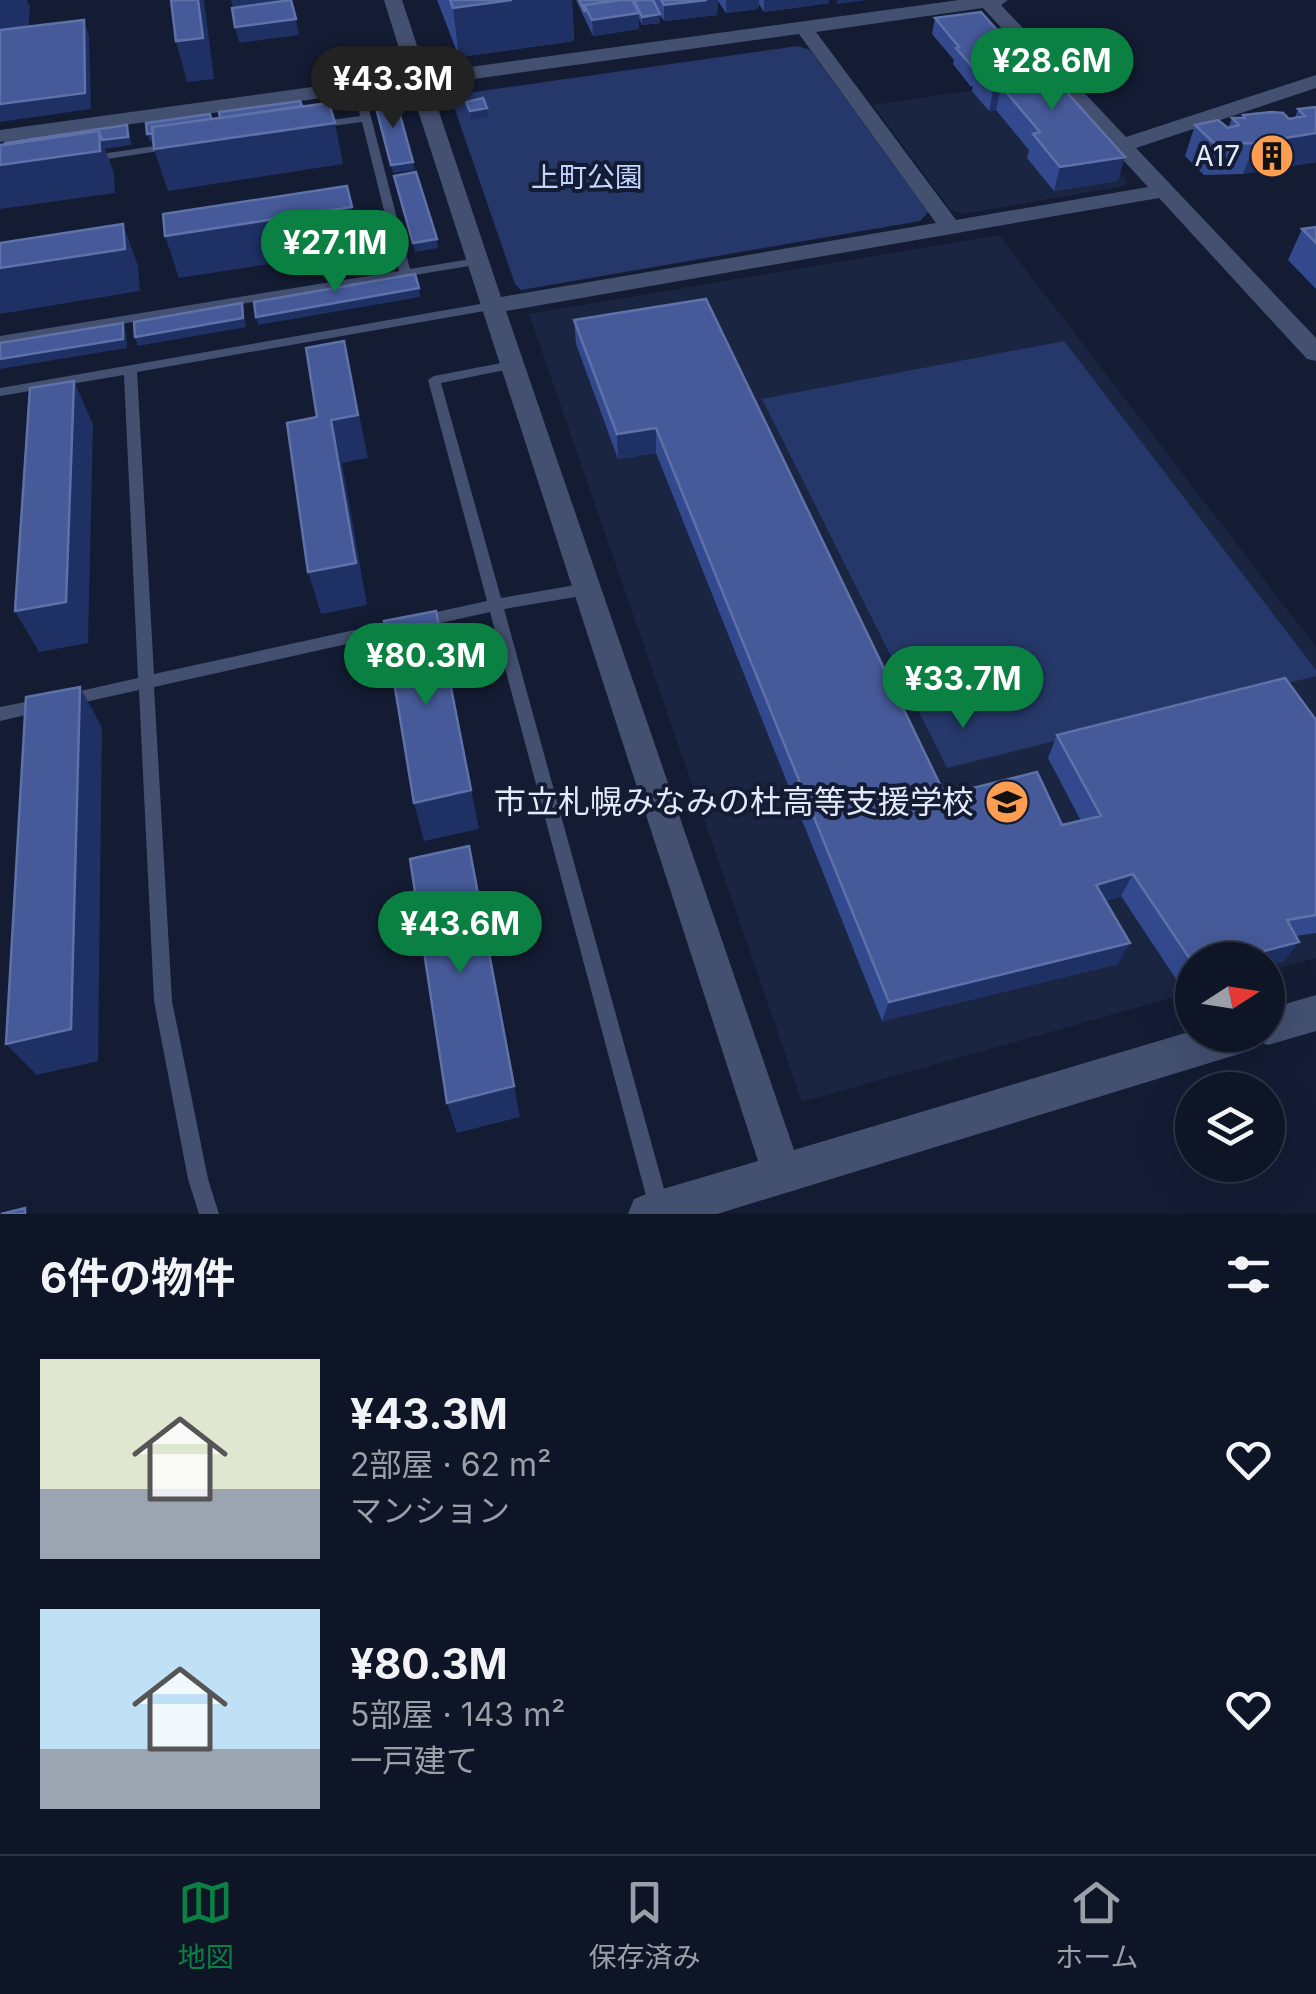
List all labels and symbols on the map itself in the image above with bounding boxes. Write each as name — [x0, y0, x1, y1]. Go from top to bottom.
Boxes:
pin: ¥28.6M — [971, 28, 1133, 113]
pin: ¥43.3M — [312, 46, 474, 131]
building icon: A17 — [1249, 133, 1295, 179]
place label: A17 — [1194, 139, 1240, 173]
park label: 上町公園 — [531, 160, 643, 194]
pin: ¥27.1M — [254, 210, 416, 295]
pin: ¥80.3M — [345, 623, 507, 708]
pin: ¥33.7M — [882, 646, 1044, 731]
school or university icon: 市立札幌みなみの杜高等支援学校 — [984, 779, 1030, 825]
place label: 市立札幌みなみの杜高等支援学校 — [494, 782, 974, 821]
pin: ¥43.6M — [379, 891, 541, 976]
north arrow — [1175, 942, 1285, 1052]

